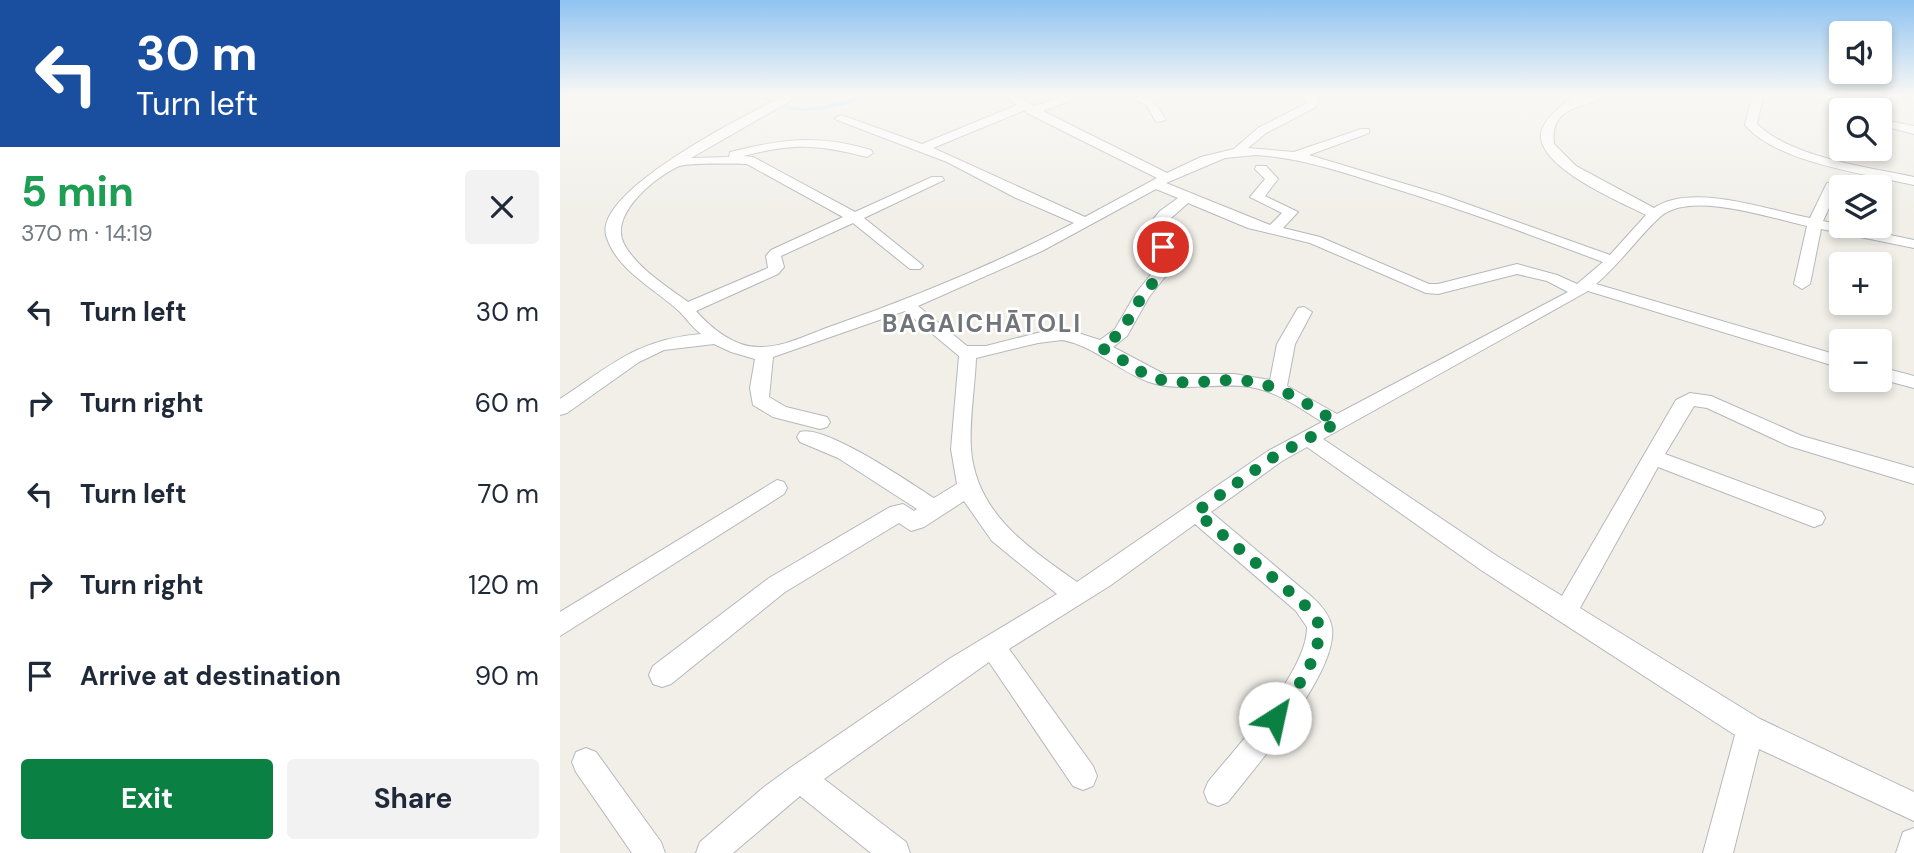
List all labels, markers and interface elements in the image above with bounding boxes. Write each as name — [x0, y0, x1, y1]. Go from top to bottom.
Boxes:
text: 30 m — [136, 21, 258, 85]
map controls — [1829, 21, 1892, 392]
button: sound — [1829, 21, 1892, 84]
icon: left — [21, 28, 112, 119]
text: Turn left — [136, 83, 258, 125]
button: search — [1829, 98, 1892, 161]
text: 5 min — [21, 164, 134, 219]
button: close — [465, 170, 539, 244]
button: layers — [1829, 175, 1892, 238]
pin — [1133, 217, 1193, 277]
text: 370 m · 14:19 — [21, 218, 153, 248]
icon: arrive — [1144, 228, 1182, 266]
button: + — [1829, 252, 1892, 315]
icon: left — [21, 293, 59, 331]
text: Turn left — [80, 295, 187, 329]
text: 30 m — [476, 295, 539, 329]
district label: BAGAICHĀTOLI — [882, 308, 1082, 339]
button: − — [1829, 329, 1892, 392]
icon: right — [21, 384, 59, 422]
text: Turn right — [80, 386, 204, 420]
text: 60 m — [475, 386, 539, 420]
icon: left — [21, 475, 59, 513]
text: Turn left — [80, 477, 187, 511]
text: 70 m — [478, 477, 539, 511]
icon: right — [21, 566, 59, 604]
text: Turn right — [80, 568, 204, 602]
text: 120 m — [468, 568, 539, 602]
icon: arrive — [21, 657, 59, 695]
text: Arrive at destination — [80, 659, 341, 693]
text: 90 m — [475, 659, 539, 693]
position arrow — [1238, 681, 1312, 755]
button: Exit — [21, 759, 273, 839]
button: Share — [287, 759, 539, 839]

